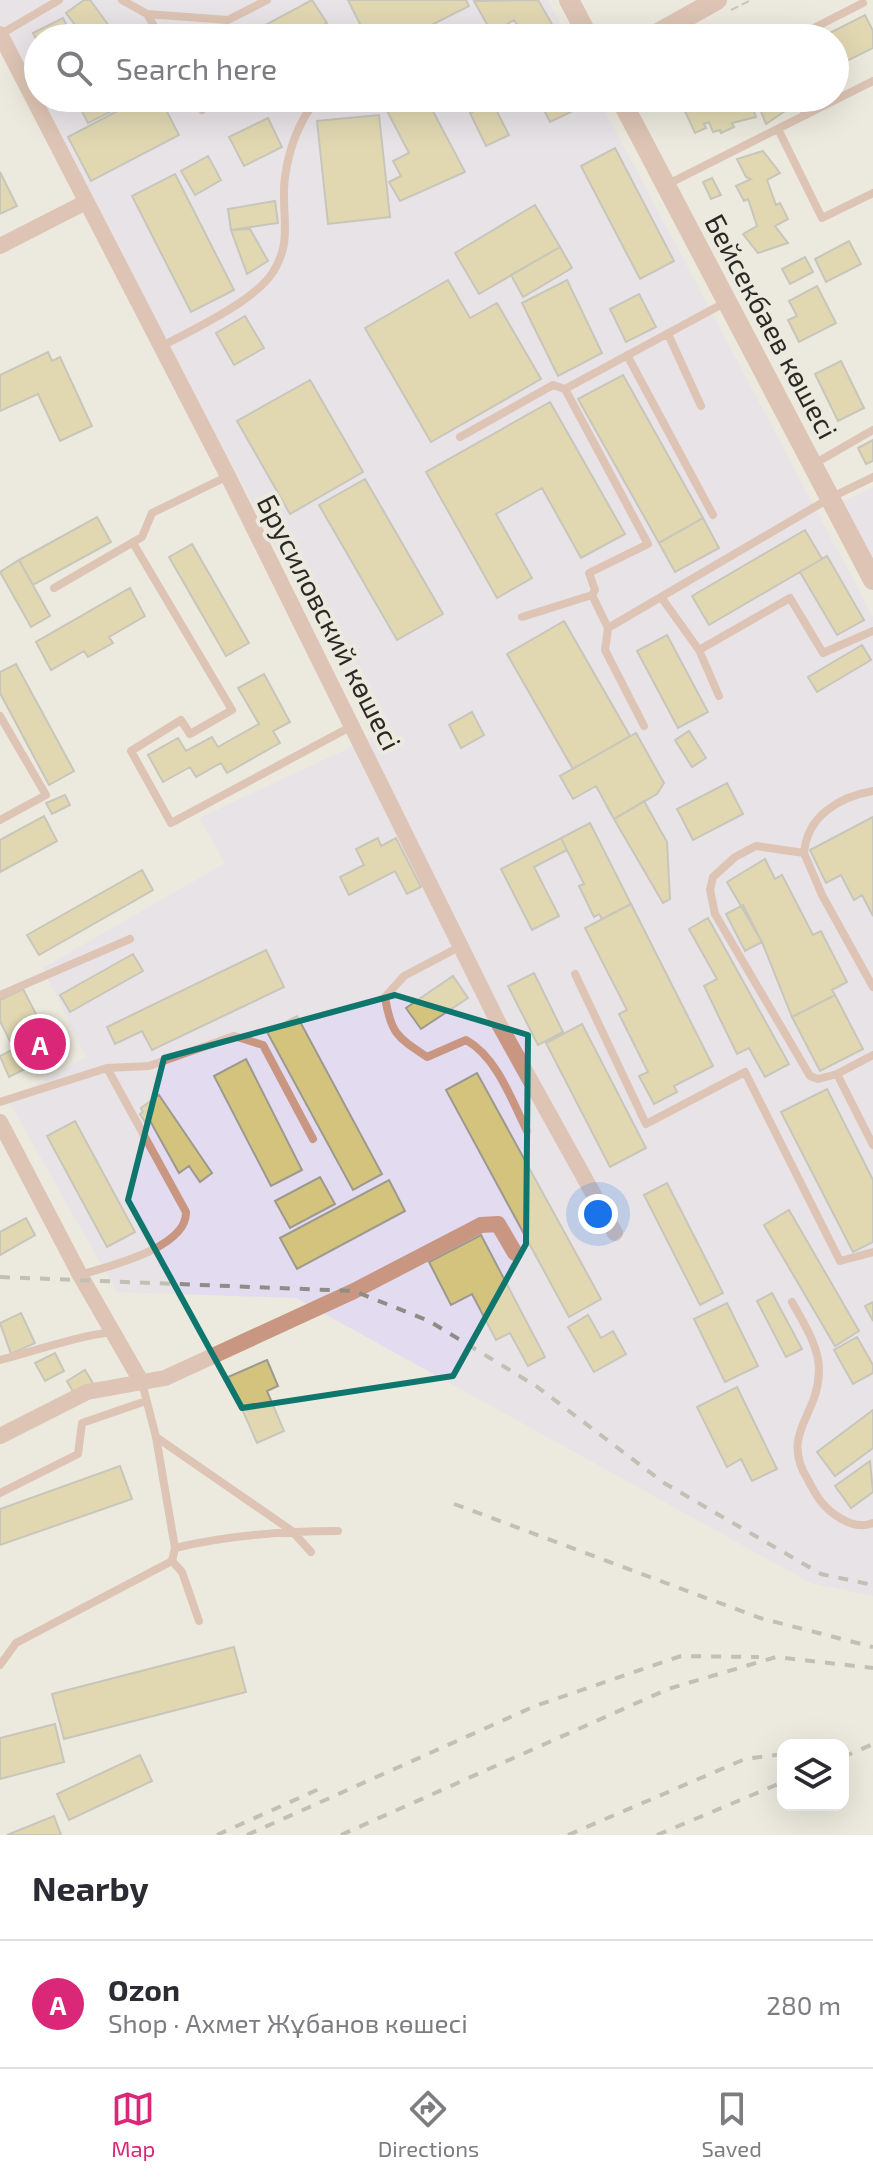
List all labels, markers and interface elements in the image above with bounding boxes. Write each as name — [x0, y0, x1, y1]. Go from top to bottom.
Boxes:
search box — [24, 24, 849, 112]
icon: search — [52, 46, 96, 90]
text: Search here — [116, 50, 277, 86]
street label: Бейсекбаев көшесі — [698, 208, 846, 444]
street label: Брусиловский көшесі — [251, 489, 409, 755]
pin: A — [14, 1014, 66, 1074]
your location — [578, 1194, 618, 1234]
map controls — [777, 1739, 849, 1811]
button: layers — [777, 1739, 849, 1811]
text: Nearby — [32, 1867, 149, 1908]
text: Ozon — [108, 1971, 180, 2007]
text: A — [50, 1989, 66, 2020]
text: 280 m — [766, 1989, 841, 2020]
text: Shop · Ахмет Жұбанов көшесі — [108, 2007, 468, 2038]
tab: Map — [111, 2087, 155, 2161]
tab: Directions — [378, 2087, 479, 2161]
tab: Saved — [701, 2087, 762, 2161]

